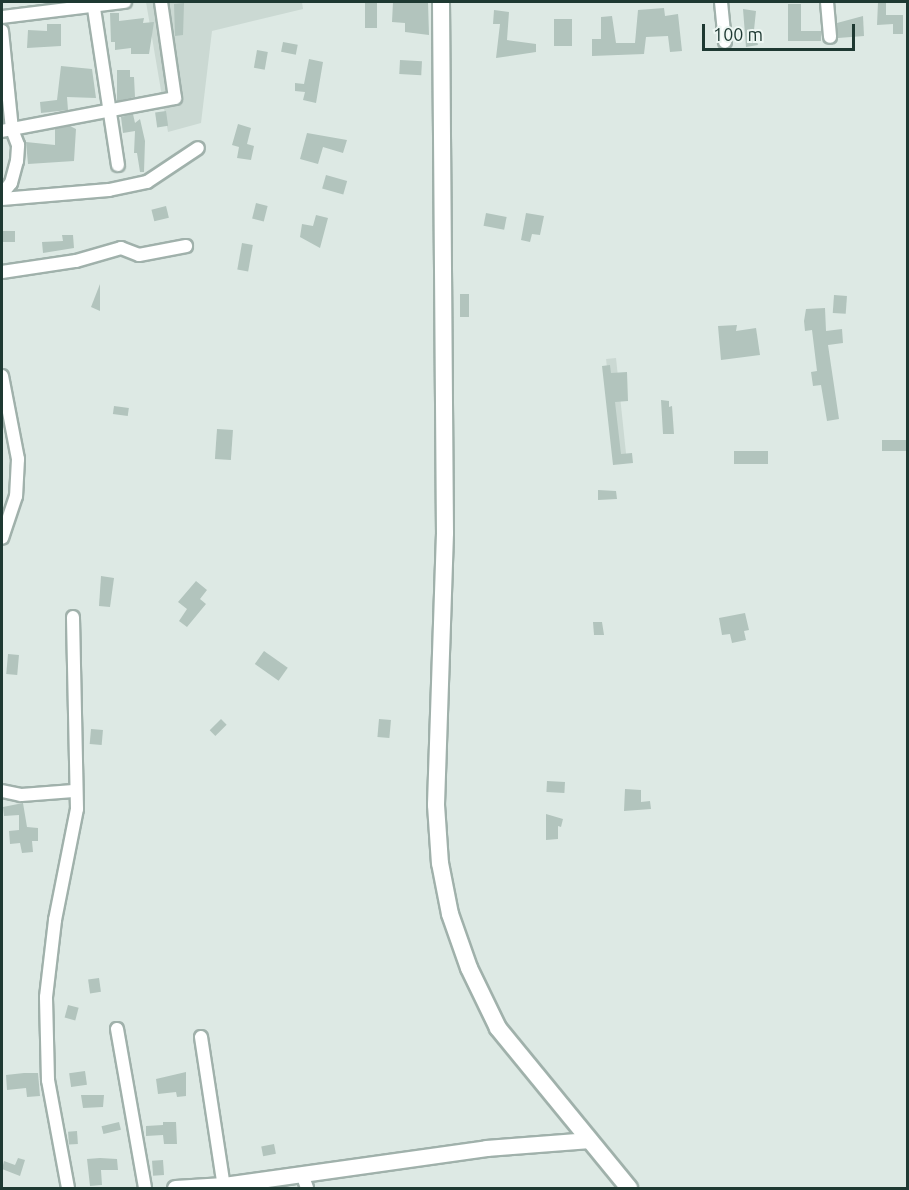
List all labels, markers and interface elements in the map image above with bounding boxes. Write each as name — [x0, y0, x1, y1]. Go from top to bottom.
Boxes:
scale bar — [705, 12, 858, 50]
text: 100 m — [713, 24, 763, 44]

